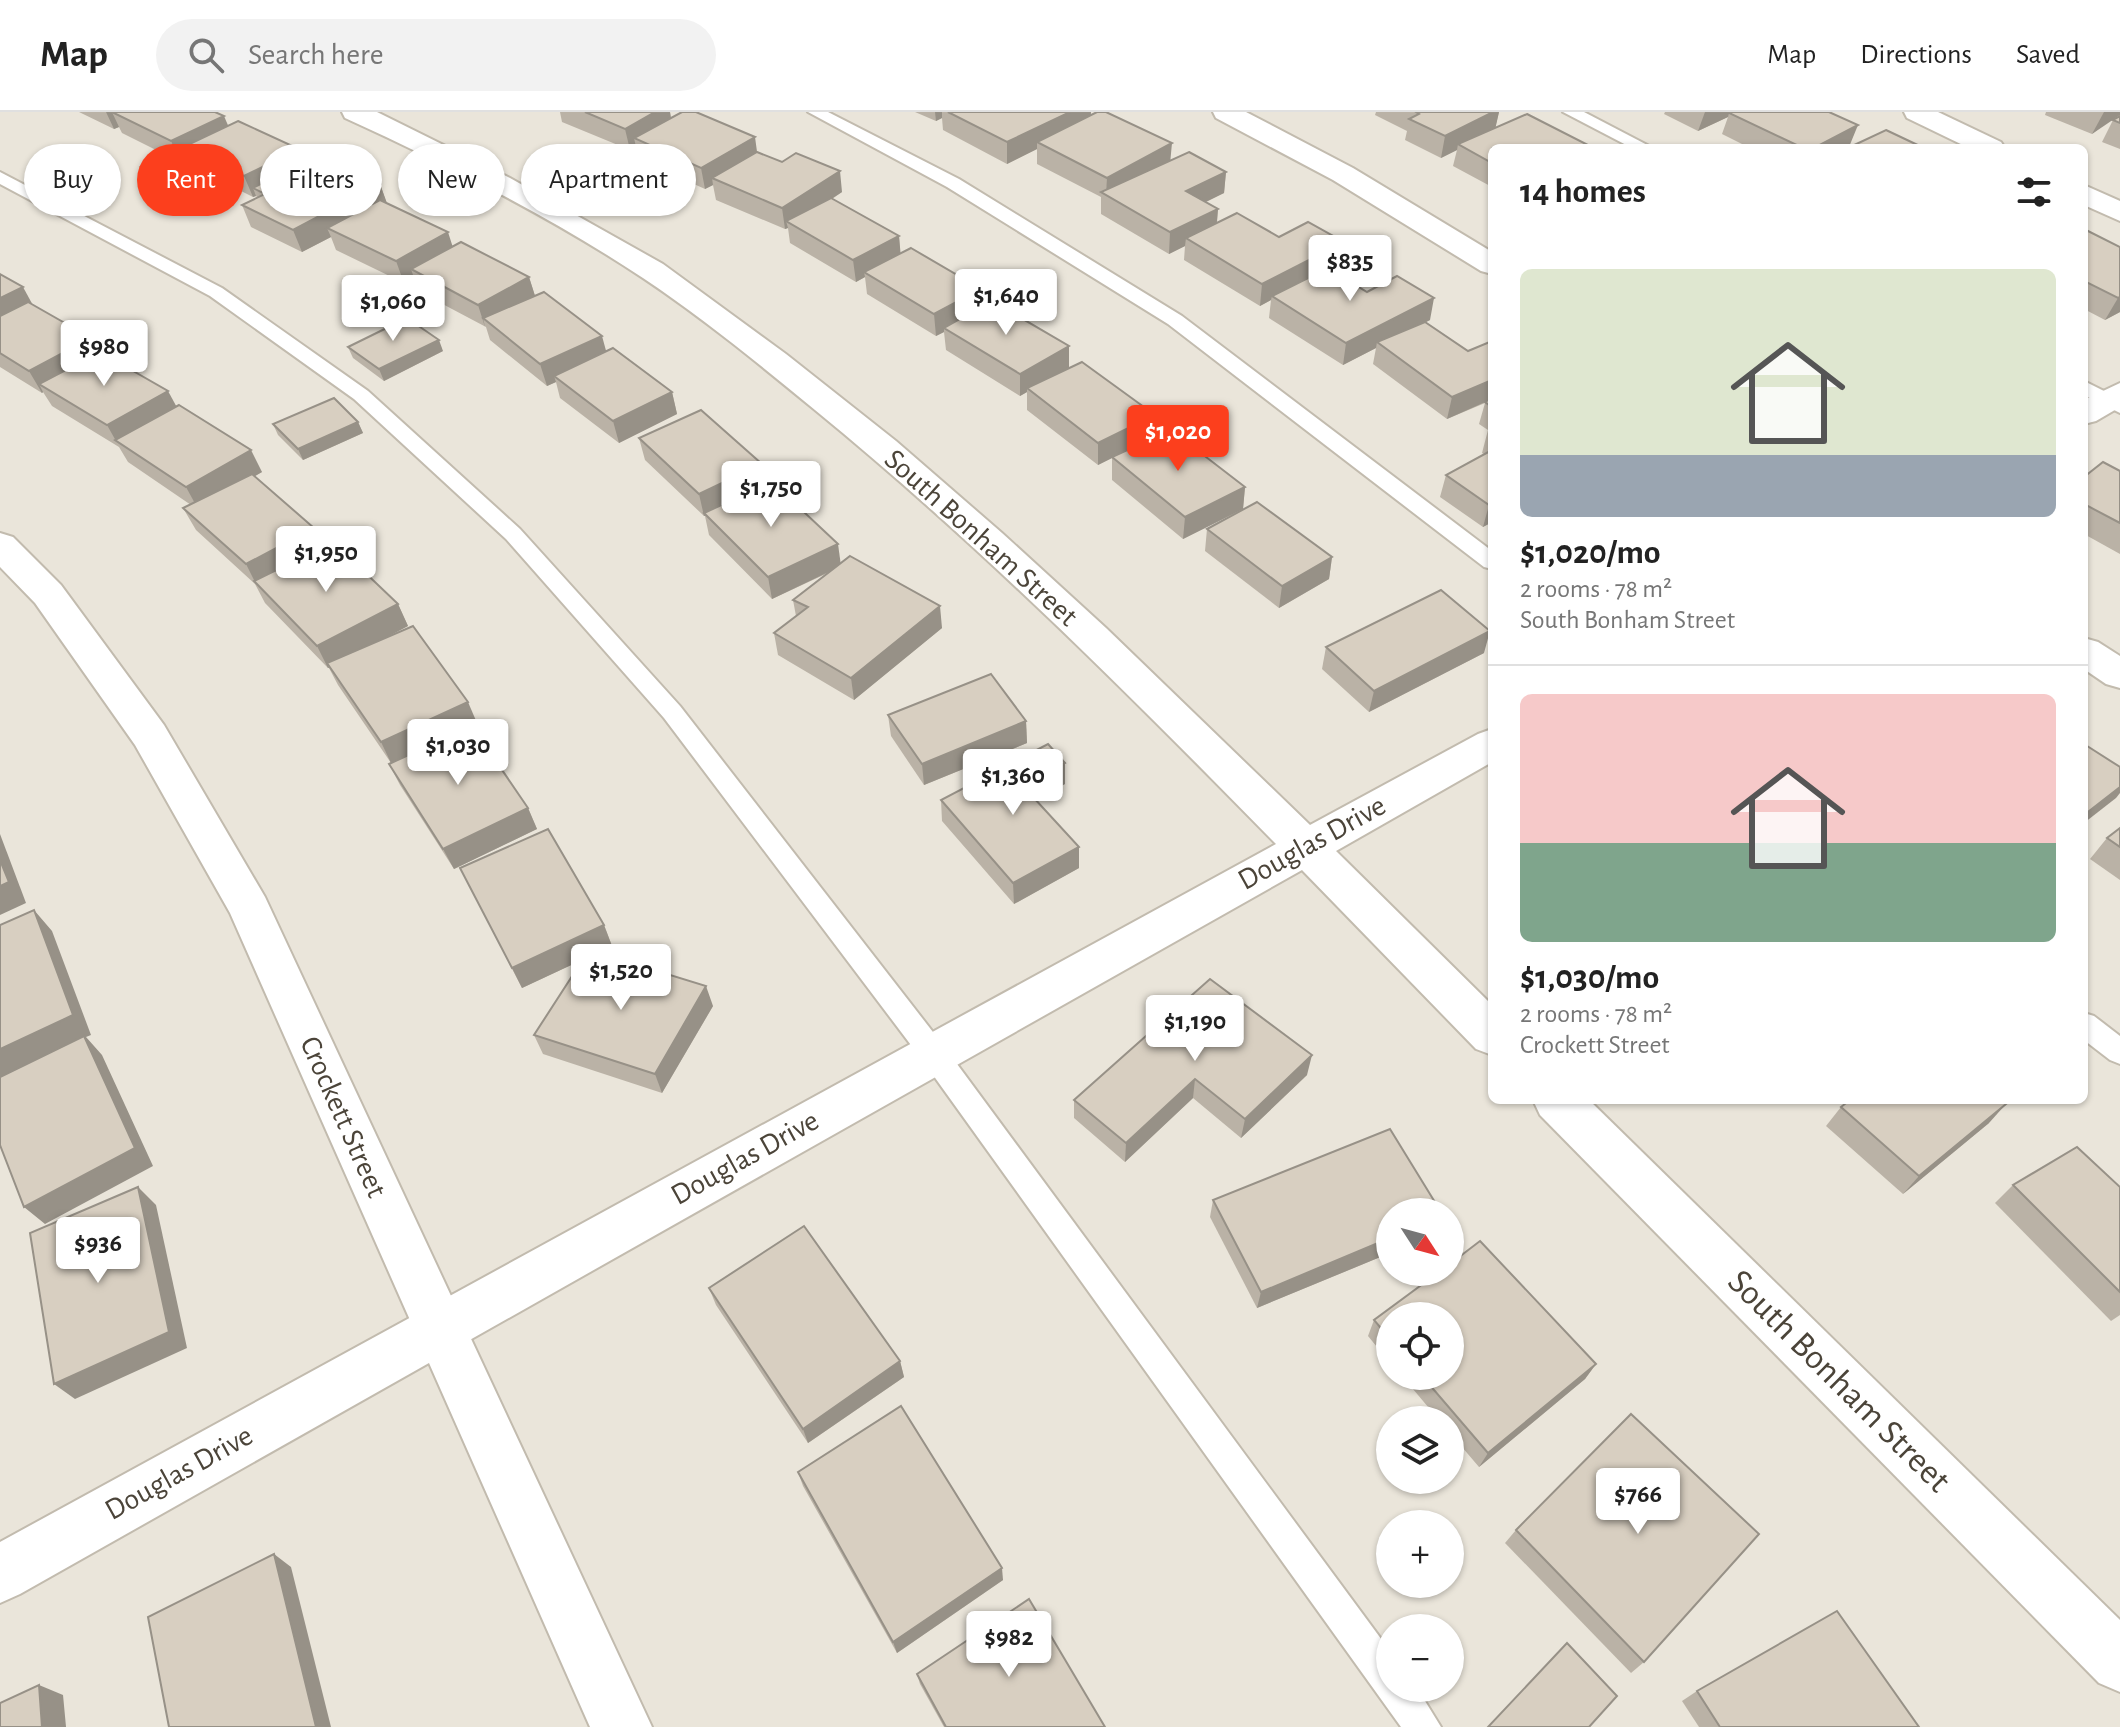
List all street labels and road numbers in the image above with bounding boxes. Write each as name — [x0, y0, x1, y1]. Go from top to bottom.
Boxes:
street label: South Bonham Street — [879, 444, 1084, 632]
street label: Douglas Drive — [1233, 790, 1391, 896]
street label: Crockett Street — [294, 1032, 392, 1202]
street label: Douglas Drive — [666, 1105, 824, 1211]
street label: South Bonham Street — [1721, 1263, 1957, 1499]
street label: Douglas Drive — [100, 1420, 258, 1526]

